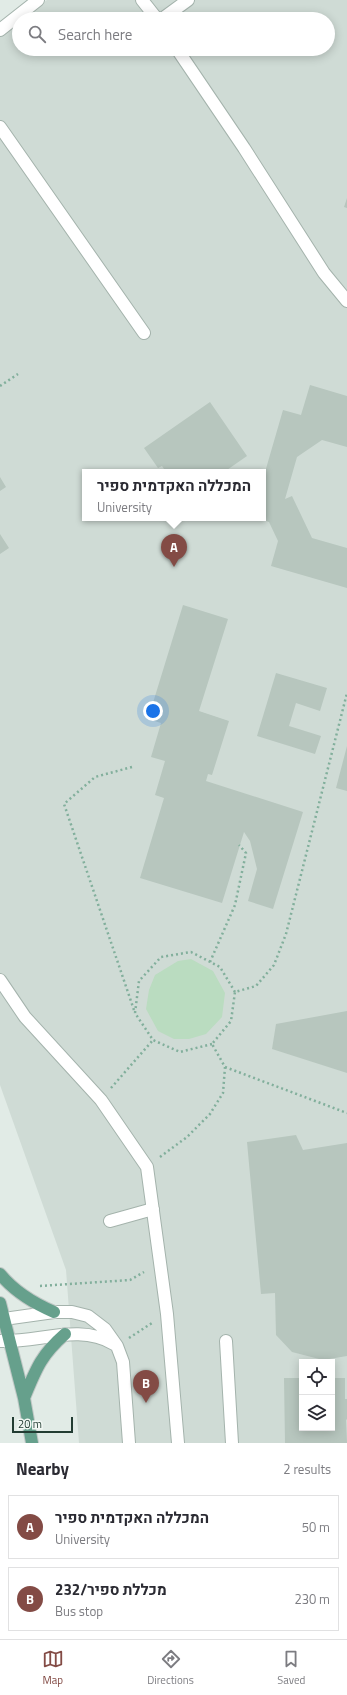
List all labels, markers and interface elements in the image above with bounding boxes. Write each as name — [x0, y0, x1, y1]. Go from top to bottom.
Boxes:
search box — [12, 12, 335, 56]
icon: search — [26, 23, 48, 45]
text: Search here — [58, 23, 132, 46]
popup — [82, 469, 266, 521]
text: המכללה האקדמית ספיר — [97, 474, 251, 497]
text: University — [97, 497, 152, 517]
pin: A — [161, 534, 187, 567]
your location — [143, 701, 163, 721]
map controls — [299, 1359, 335, 1431]
button: locate — [299, 1359, 335, 1395]
pin: B — [133, 1370, 159, 1403]
button: layers — [299, 1395, 335, 1431]
scale bar — [12, 1415, 73, 1434]
text: 20 m — [18, 1416, 42, 1432]
text: Nearby — [16, 1456, 69, 1482]
text: 2 results — [283, 1459, 331, 1479]
text: המכללה האקדמית ספיר — [55, 1506, 209, 1529]
text: A — [26, 1517, 34, 1537]
text: 50 m — [302, 1517, 330, 1537]
text: University — [55, 1529, 110, 1549]
text: מכללת ספיר/232 — [55, 1578, 167, 1601]
text: B — [26, 1589, 34, 1609]
text: 230 m — [294, 1589, 330, 1609]
text: Bus stop — [55, 1601, 103, 1621]
tab: Map — [42, 1648, 64, 1688]
tab: Directions — [147, 1648, 194, 1688]
tab: Saved — [277, 1648, 305, 1688]

